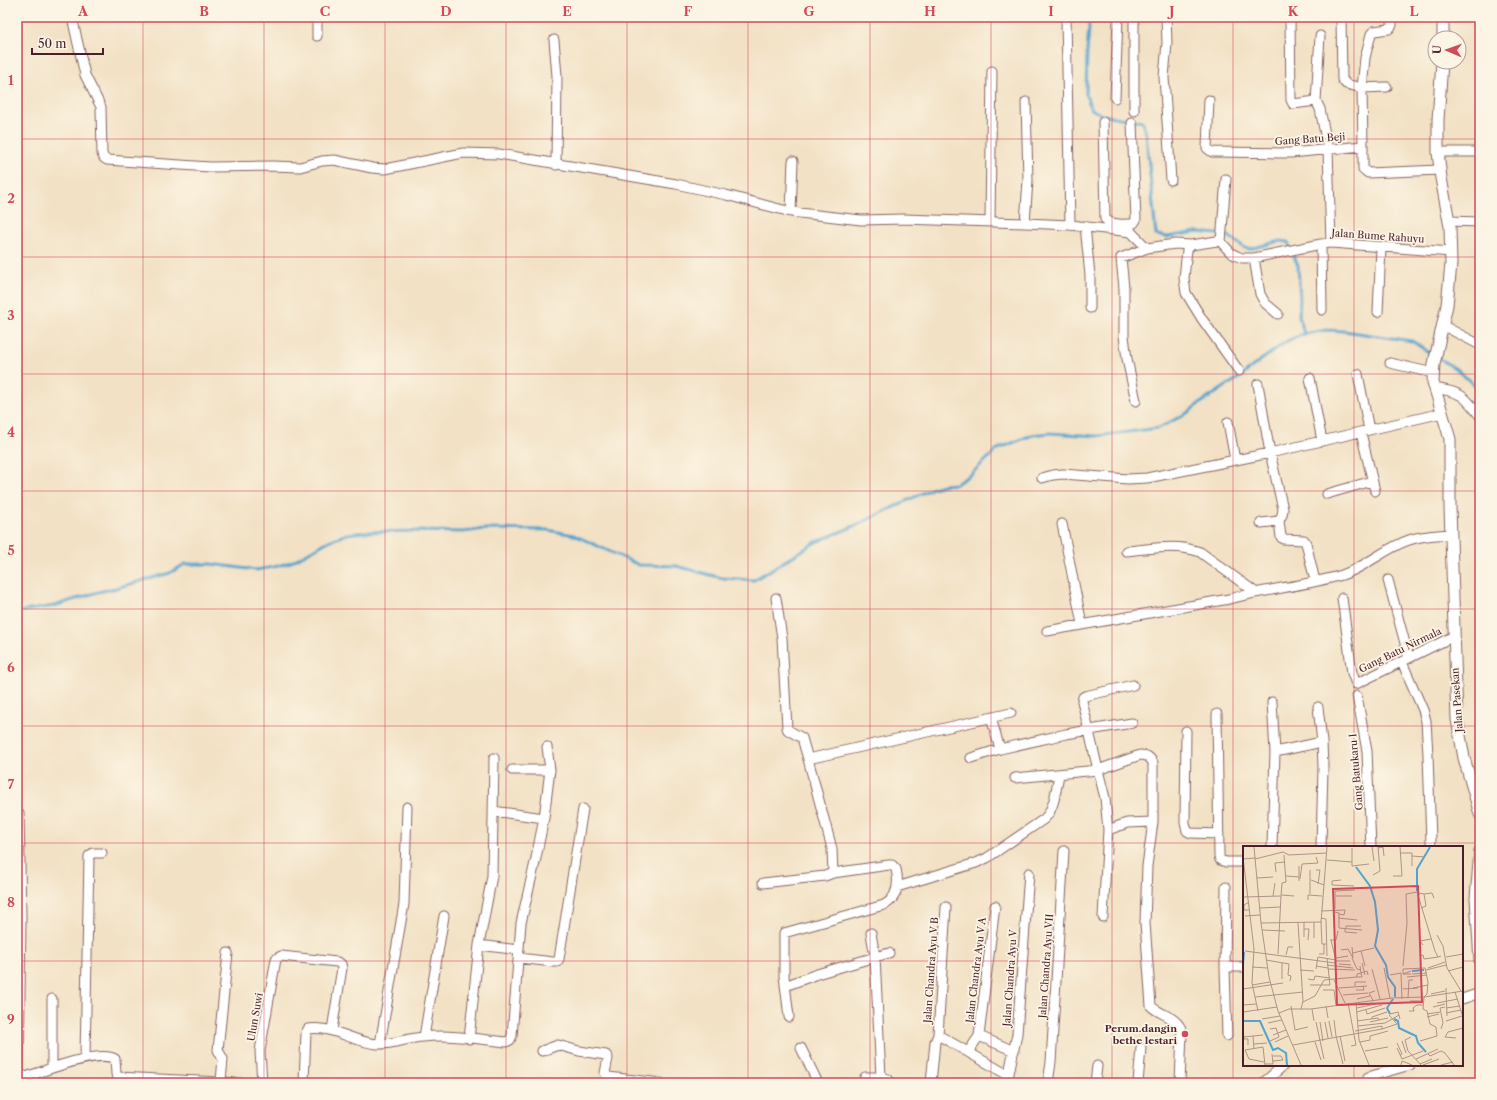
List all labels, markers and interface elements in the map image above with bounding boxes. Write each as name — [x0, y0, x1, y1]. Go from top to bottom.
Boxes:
text: A — [77, 3, 89, 19]
text: B — [199, 3, 209, 19]
text: C — [320, 3, 330, 19]
text: D — [440, 3, 452, 19]
text: E — [562, 3, 572, 19]
text: F — [684, 3, 693, 19]
text: G — [803, 3, 815, 19]
text: H — [924, 3, 936, 19]
text: I — [1048, 3, 1054, 19]
text: J — [1167, 3, 1175, 19]
text: K — [1288, 3, 1299, 19]
text: L — [1410, 3, 1419, 19]
scale bar — [32, 30, 103, 56]
north arrow — [1427, 30, 1467, 70]
text: 50 m — [38, 36, 67, 51]
text: U — [1430, 45, 1444, 54]
text: 1 — [8, 72, 14, 88]
street label: Gang Batu Beji — [1274, 130, 1346, 148]
text: 2 — [7, 190, 15, 206]
street label: Jalan Bume Rahuyu — [1329, 226, 1425, 246]
text: 3 — [7, 307, 15, 323]
text: 4 — [7, 424, 15, 440]
text: 5 — [7, 542, 15, 558]
street label: Gang Batu Nirmala — [1357, 624, 1444, 676]
text: 6 — [7, 659, 15, 675]
street label: Jalan Pasekan — [1448, 667, 1466, 735]
street label: Gang Batukaru I — [1346, 733, 1366, 811]
text: 7 — [8, 776, 15, 792]
inset map — [1243, 846, 1463, 1066]
text: 8 — [7, 894, 15, 910]
street label: Jalan Chandra Ayu VII — [1036, 913, 1056, 1021]
street label: Jalan Chandra Ayu V A — [963, 916, 989, 1026]
street label: Jalan Chandra Ayu V B — [921, 917, 941, 1025]
street label: Jalan Chandra Ayu V — [1000, 928, 1020, 1029]
street label: Ulun Suwi — [244, 992, 266, 1042]
text: 9 — [7, 1011, 15, 1027]
place label: Perum.dangin bethe lestari — [1105, 1022, 1177, 1047]
marker: Perum.dangin bethe lestari — [1180, 1029, 1190, 1039]

